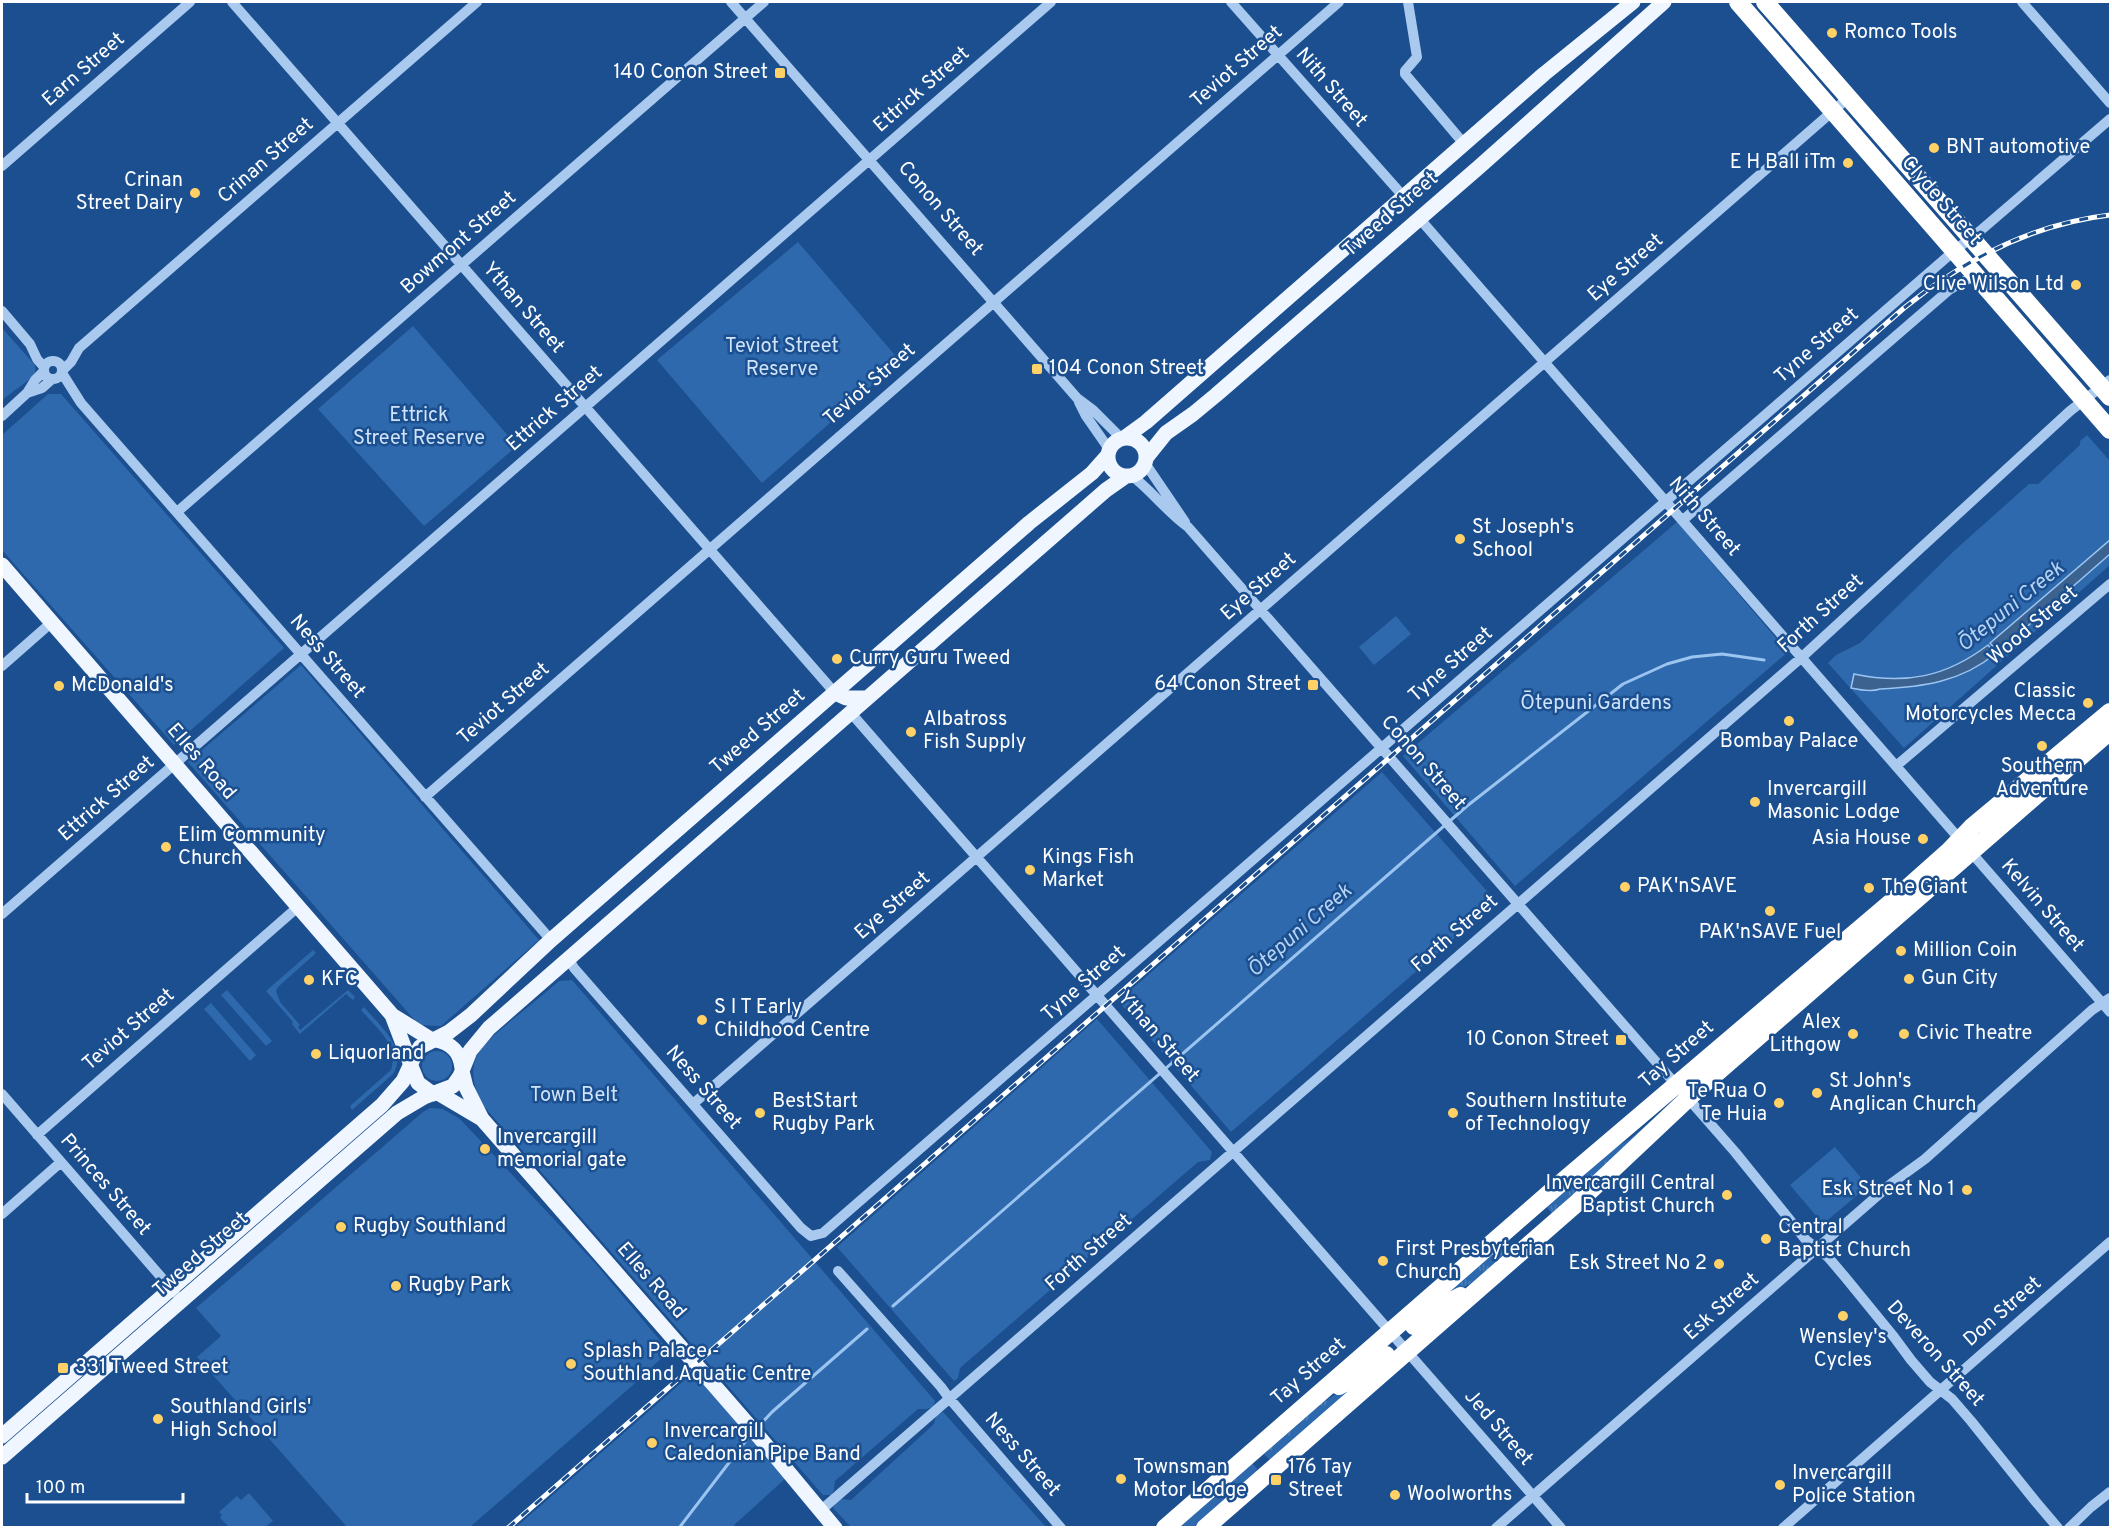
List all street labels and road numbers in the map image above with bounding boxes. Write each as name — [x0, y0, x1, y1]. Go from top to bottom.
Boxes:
street label: Teviot Street — [1186, 20, 1288, 114]
street label: Earn Street — [37, 27, 131, 113]
street label: Ettrick Street — [869, 41, 975, 139]
street label: Nith Street — [1289, 43, 1373, 133]
street label: Crinan Street — [213, 112, 319, 210]
street label: Clyde Street — [1895, 151, 1987, 251]
street label: Conon Street — [892, 156, 988, 262]
street label: Tweed Street — [1338, 166, 1444, 264]
street label: Bowmont Street — [396, 186, 522, 300]
street label: Eye Street — [1583, 228, 1669, 308]
street label: Ythan Street — [476, 257, 570, 359]
street label: Tyne Street — [1769, 302, 1865, 390]
street label: Teviot Street — [819, 338, 921, 432]
street label: Ettrick Street — [502, 360, 608, 458]
street label: Nith Street — [1662, 472, 1746, 562]
street label: Eye Street — [1216, 547, 1302, 627]
street label: Forth Street — [1773, 569, 1869, 659]
street label: Wood Street — [1982, 581, 2084, 671]
street label: Ness Street — [283, 609, 371, 705]
street label: Tyne Street — [1403, 621, 1499, 709]
street label: Teviot Street — [453, 657, 555, 751]
street label: Tweed Street — [705, 683, 811, 781]
street label: Conon Street — [1375, 710, 1471, 816]
street label: Elles Road — [161, 718, 241, 806]
street label: Ettrick Street — [54, 750, 160, 848]
street label: Kelvin Street — [1994, 854, 2090, 958]
street label: Eye Street — [850, 866, 936, 946]
street label: Forth Street — [1406, 889, 1504, 979]
street label: Tyne Street — [1036, 940, 1132, 1028]
street label: Teviot Street — [78, 983, 180, 1077]
street label: Ythan Street — [1111, 986, 1205, 1088]
street label: Tay Street — [1634, 1015, 1720, 1095]
street label: Ness Street — [659, 1040, 747, 1136]
street label: Princes Street — [54, 1129, 156, 1241]
street label: Tweed Street — [148, 1206, 254, 1304]
street label: Forth Street — [1040, 1208, 1138, 1298]
street label: Elles Road — [611, 1237, 691, 1325]
street label: Esk Street — [1679, 1267, 1765, 1347]
street label: Don Street — [1958, 1271, 2048, 1353]
street label: Deveron Street — [1880, 1295, 1990, 1413]
street label: Tay Street — [1266, 1332, 1352, 1412]
street label: Jed Street — [1458, 1384, 1538, 1472]
street label: Ness Street — [978, 1407, 1066, 1503]

